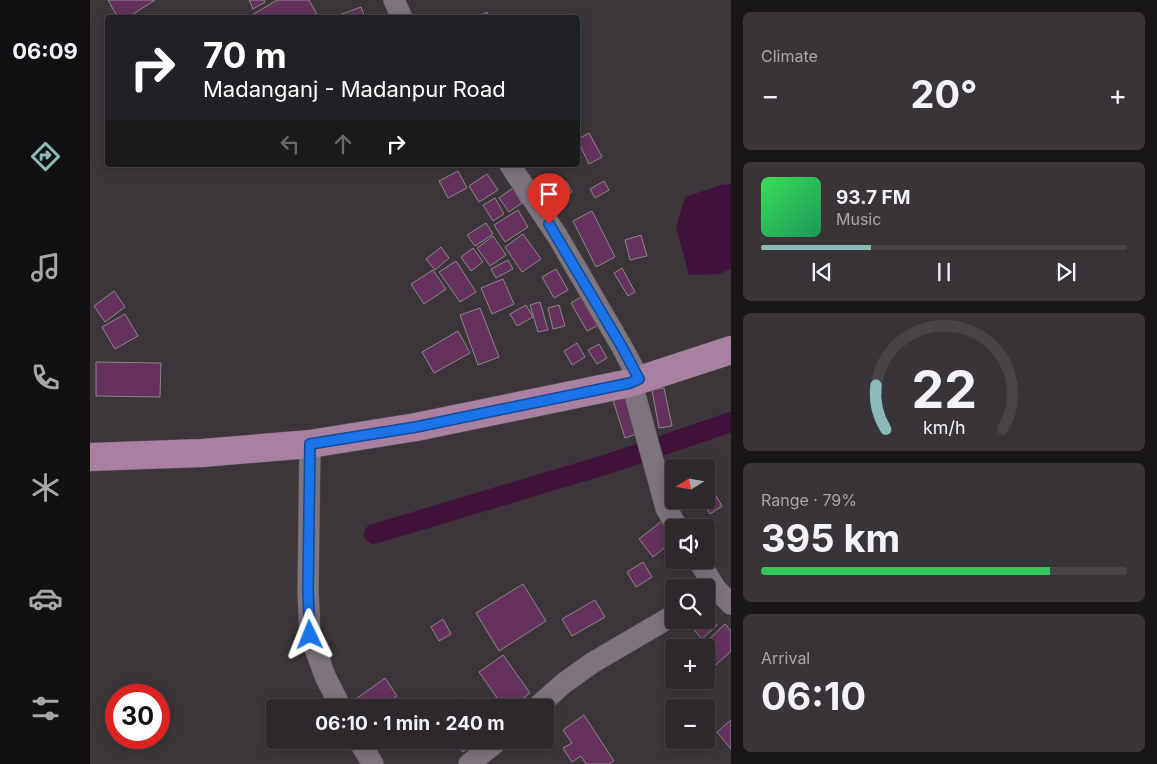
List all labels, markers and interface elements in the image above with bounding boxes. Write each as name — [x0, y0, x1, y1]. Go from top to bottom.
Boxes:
text: 70 m — [203, 34, 287, 76]
icon: right — [120, 35, 185, 100]
text: 06:09 — [12, 38, 78, 64]
text: Climate — [761, 46, 818, 66]
text: 20° — [910, 71, 978, 117]
text: Madanganj - Madanpur Road — [203, 76, 506, 102]
text: − — [761, 78, 780, 112]
text: + — [1108, 78, 1127, 112]
icon: left — [276, 130, 304, 158]
icon: ahead — [329, 130, 357, 158]
icon: right — [382, 130, 410, 158]
icon: directions — [28, 139, 63, 174]
pin — [528, 173, 570, 224]
icon: arrive — [535, 180, 563, 208]
text: 93.7 FM — [836, 186, 910, 209]
text: Music — [836, 209, 881, 229]
icon: music — [28, 250, 63, 285]
icon: previous — [808, 258, 836, 286]
icon: pause — [930, 258, 958, 286]
icon: next — [1052, 258, 1080, 286]
text: 22 — [911, 358, 977, 421]
icon: phone — [28, 360, 63, 395]
text: km/h — [923, 417, 965, 438]
north arrow — [665, 459, 715, 509]
map controls — [665, 459, 715, 749]
icon: climate — [28, 470, 63, 505]
text: Range · 79% — [761, 490, 857, 510]
text: 395 km — [761, 515, 900, 561]
button: sound — [665, 519, 715, 569]
button: search — [665, 579, 715, 629]
icon: car — [28, 581, 63, 616]
position arrow — [283, 608, 335, 660]
button: + — [665, 639, 715, 689]
text: Arrival — [761, 648, 810, 668]
text: 06:10 — [761, 673, 866, 719]
speed limit sign: 30 — [105, 684, 170, 749]
icon: filters — [28, 691, 63, 726]
button: − — [665, 699, 715, 749]
text: 06:10 · 1 min · 240 m — [315, 712, 505, 735]

